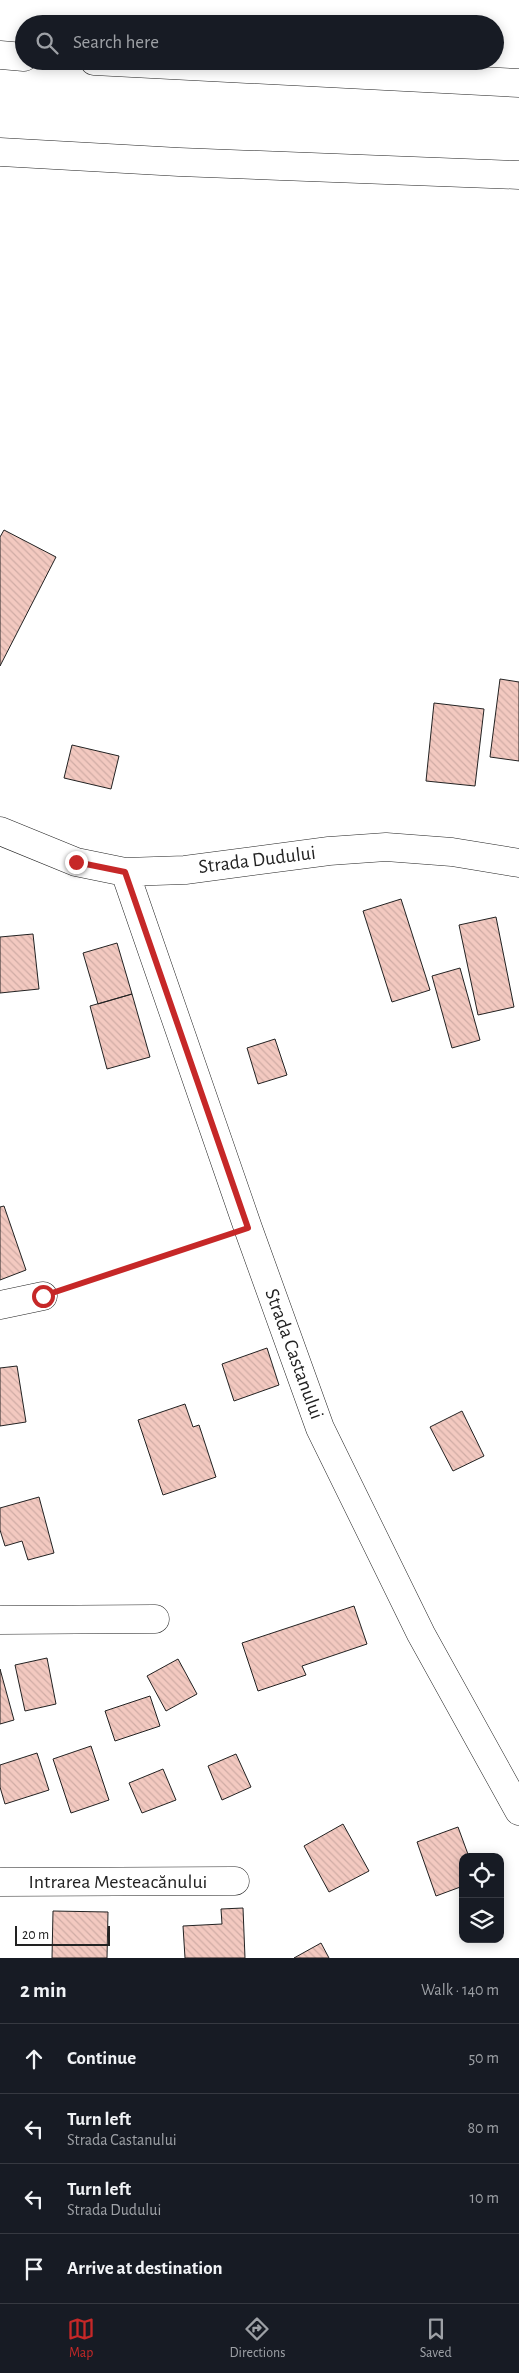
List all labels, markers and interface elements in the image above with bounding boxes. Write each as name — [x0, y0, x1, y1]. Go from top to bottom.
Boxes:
search box — [15, 15, 504, 70]
icon: search — [33, 29, 61, 57]
text: Search here — [73, 33, 159, 52]
street label: Strada Dudului — [197, 843, 317, 877]
route end — [65, 851, 88, 874]
route start — [32, 1285, 55, 1308]
street label: Strada Castanului — [261, 1286, 327, 1422]
map controls — [459, 1853, 504, 1943]
button: locate — [459, 1853, 504, 1898]
street label: Intrarea Mesteacănului — [29, 1872, 207, 1892]
button: layers — [459, 1898, 504, 1943]
scale bar — [15, 1923, 110, 1946]
text: 20 m — [22, 1928, 49, 1942]
text: 2 min — [20, 1980, 67, 2001]
text: Walk · 140 m — [421, 1982, 499, 1998]
icon: ahead — [20, 2045, 48, 2073]
text: Continue — [67, 2049, 136, 2068]
text: 50 m — [468, 2050, 499, 2066]
text: Turn left — [67, 2110, 131, 2129]
icon: left — [20, 2115, 48, 2143]
text: 80 m — [468, 2120, 499, 2136]
text: Strada Castanului — [67, 2132, 177, 2148]
text: Turn left — [67, 2180, 131, 2199]
icon: left — [20, 2185, 48, 2213]
text: 10 m — [470, 2190, 499, 2206]
text: Strada Dudului — [67, 2202, 161, 2218]
icon: arrive — [20, 2255, 48, 2283]
text: Arrive at destination — [67, 2259, 223, 2278]
tab: Map — [67, 2315, 95, 2362]
tab: Directions — [230, 2315, 285, 2362]
tab: Saved — [420, 2315, 452, 2362]

